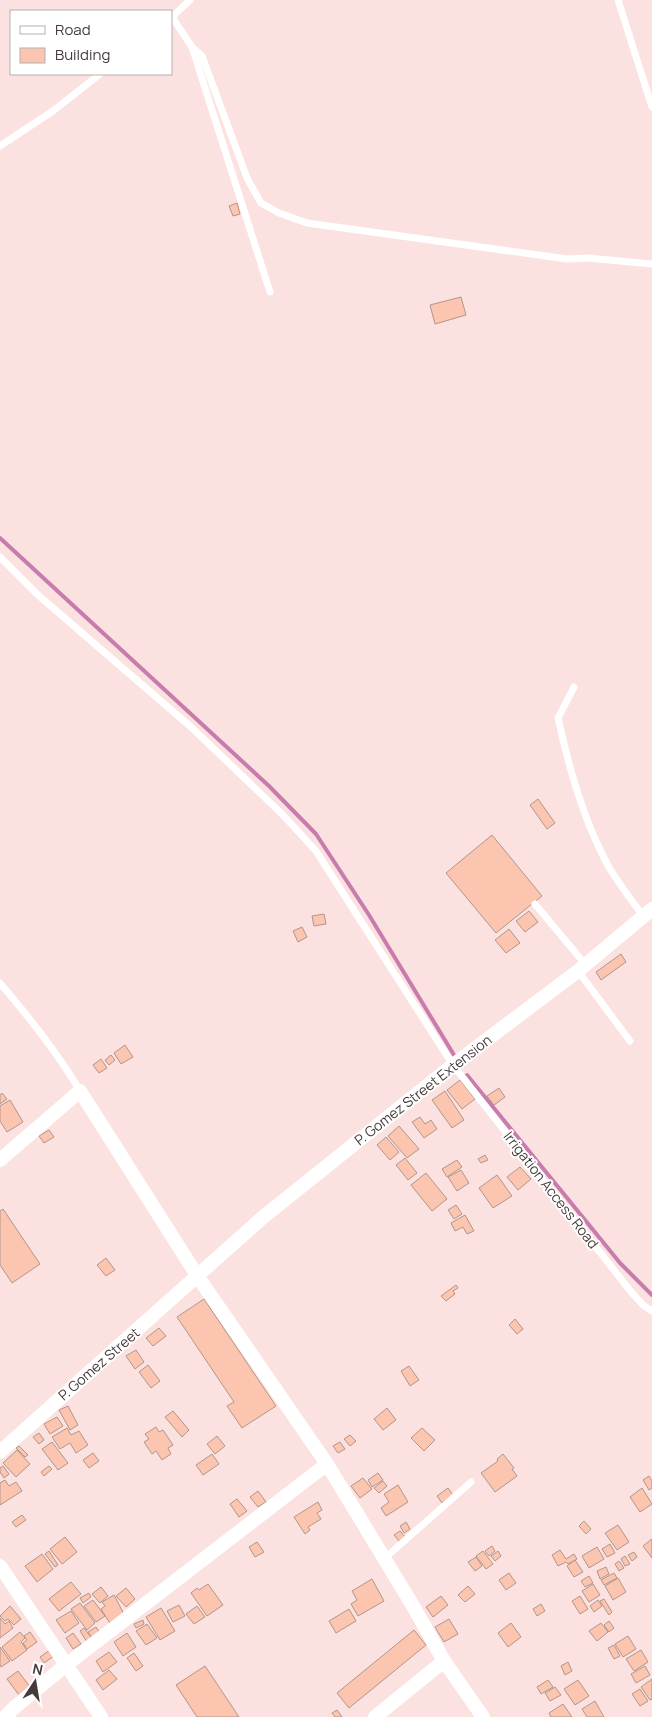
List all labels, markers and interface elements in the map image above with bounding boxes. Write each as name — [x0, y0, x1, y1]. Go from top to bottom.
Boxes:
legend — [10, 10, 172, 75]
text: Road — [55, 19, 91, 40]
text: Building — [55, 44, 110, 65]
street label: P. Gomez Street Extension — [350, 1030, 495, 1149]
street label: Irrigation Access Road — [500, 1127, 603, 1252]
street label: P. Gomez Street — [54, 1323, 144, 1404]
north arrow — [10, 1657, 60, 1707]
text: N — [31, 1658, 45, 1679]

